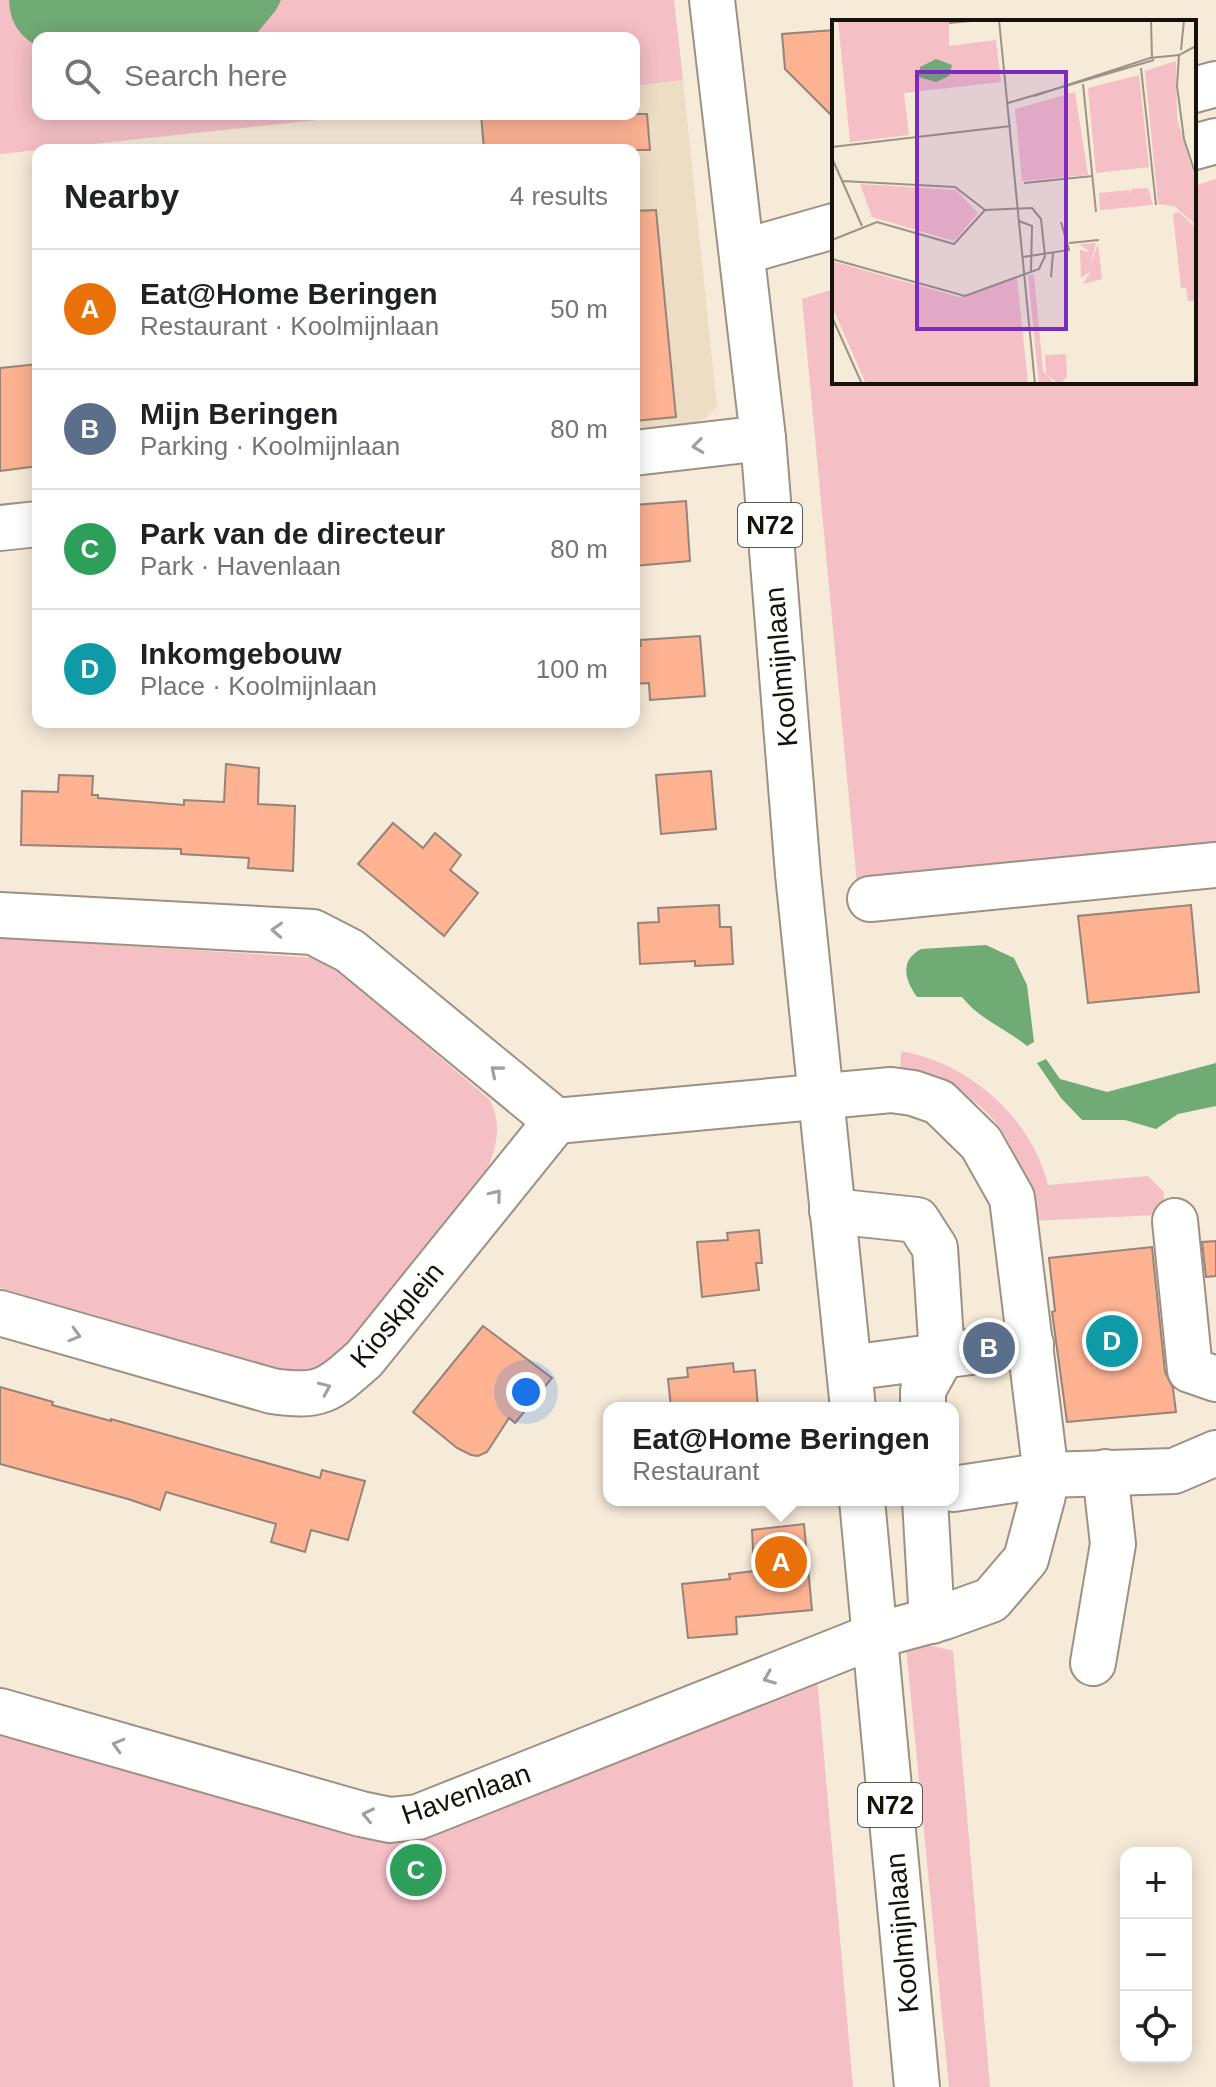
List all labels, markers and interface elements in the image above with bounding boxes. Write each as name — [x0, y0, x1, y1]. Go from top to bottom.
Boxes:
inset map — [832, 20, 1196, 384]
search box — [32, 32, 640, 120]
icon: search — [60, 54, 104, 98]
text: Search here — [124, 59, 287, 92]
text: Nearby — [64, 177, 179, 215]
text: 4 results — [510, 181, 608, 211]
text: Eat@Home Beringen — [140, 277, 438, 310]
text: A — [81, 294, 99, 324]
text: 50 m — [550, 294, 608, 324]
text: Restaurant · Koolmijnlaan — [140, 311, 439, 341]
text: Mijn Beringen — [140, 397, 338, 430]
text: B — [81, 414, 99, 444]
text: 80 m — [550, 414, 608, 444]
text: Parking · Koolmijnlaan — [140, 431, 400, 461]
one-way arrow — [691, 437, 704, 454]
road number: N72 — [738, 503, 802, 547]
text: Park van de directeur — [140, 517, 445, 550]
text: C — [81, 534, 99, 564]
text: 80 m — [550, 534, 608, 564]
text: Park · Havenlaan — [140, 551, 341, 581]
street label: Koolmijnlaan — [759, 586, 803, 748]
text: Inkomgebouw — [140, 637, 342, 670]
text: D — [81, 654, 99, 684]
text: 100 m — [536, 654, 608, 684]
text: Place · Koolmijnlaan — [140, 671, 377, 701]
one-way arrow — [270, 922, 283, 939]
one-way arrow — [490, 1066, 505, 1081]
one-way arrow — [487, 1189, 501, 1204]
street label: Kioskplein — [344, 1256, 450, 1374]
pin: D — [1086, 1311, 1138, 1371]
pin: B — [963, 1318, 1015, 1378]
one-way arrow — [68, 1326, 81, 1342]
your location — [506, 1372, 546, 1412]
one-way arrow — [317, 1381, 332, 1397]
popup — [603, 1402, 959, 1506]
text: Eat@Home Beringen — [632, 1422, 930, 1455]
text: Restaurant — [632, 1456, 759, 1486]
pin: A — [755, 1532, 807, 1592]
one-way arrow — [763, 1668, 777, 1684]
one-way arrow — [112, 1737, 126, 1754]
street label: Havenlaan — [398, 1758, 534, 1830]
road number: N72 — [858, 1783, 922, 1827]
one-way arrow — [362, 1807, 376, 1824]
pin: C — [390, 1840, 442, 1900]
map controls — [1120, 1847, 1192, 2063]
button: + — [1120, 1847, 1192, 1919]
street label: Koolmijnlaan — [880, 1852, 924, 2014]
button: − — [1120, 1919, 1192, 1991]
button: locate — [1120, 1991, 1192, 2063]

